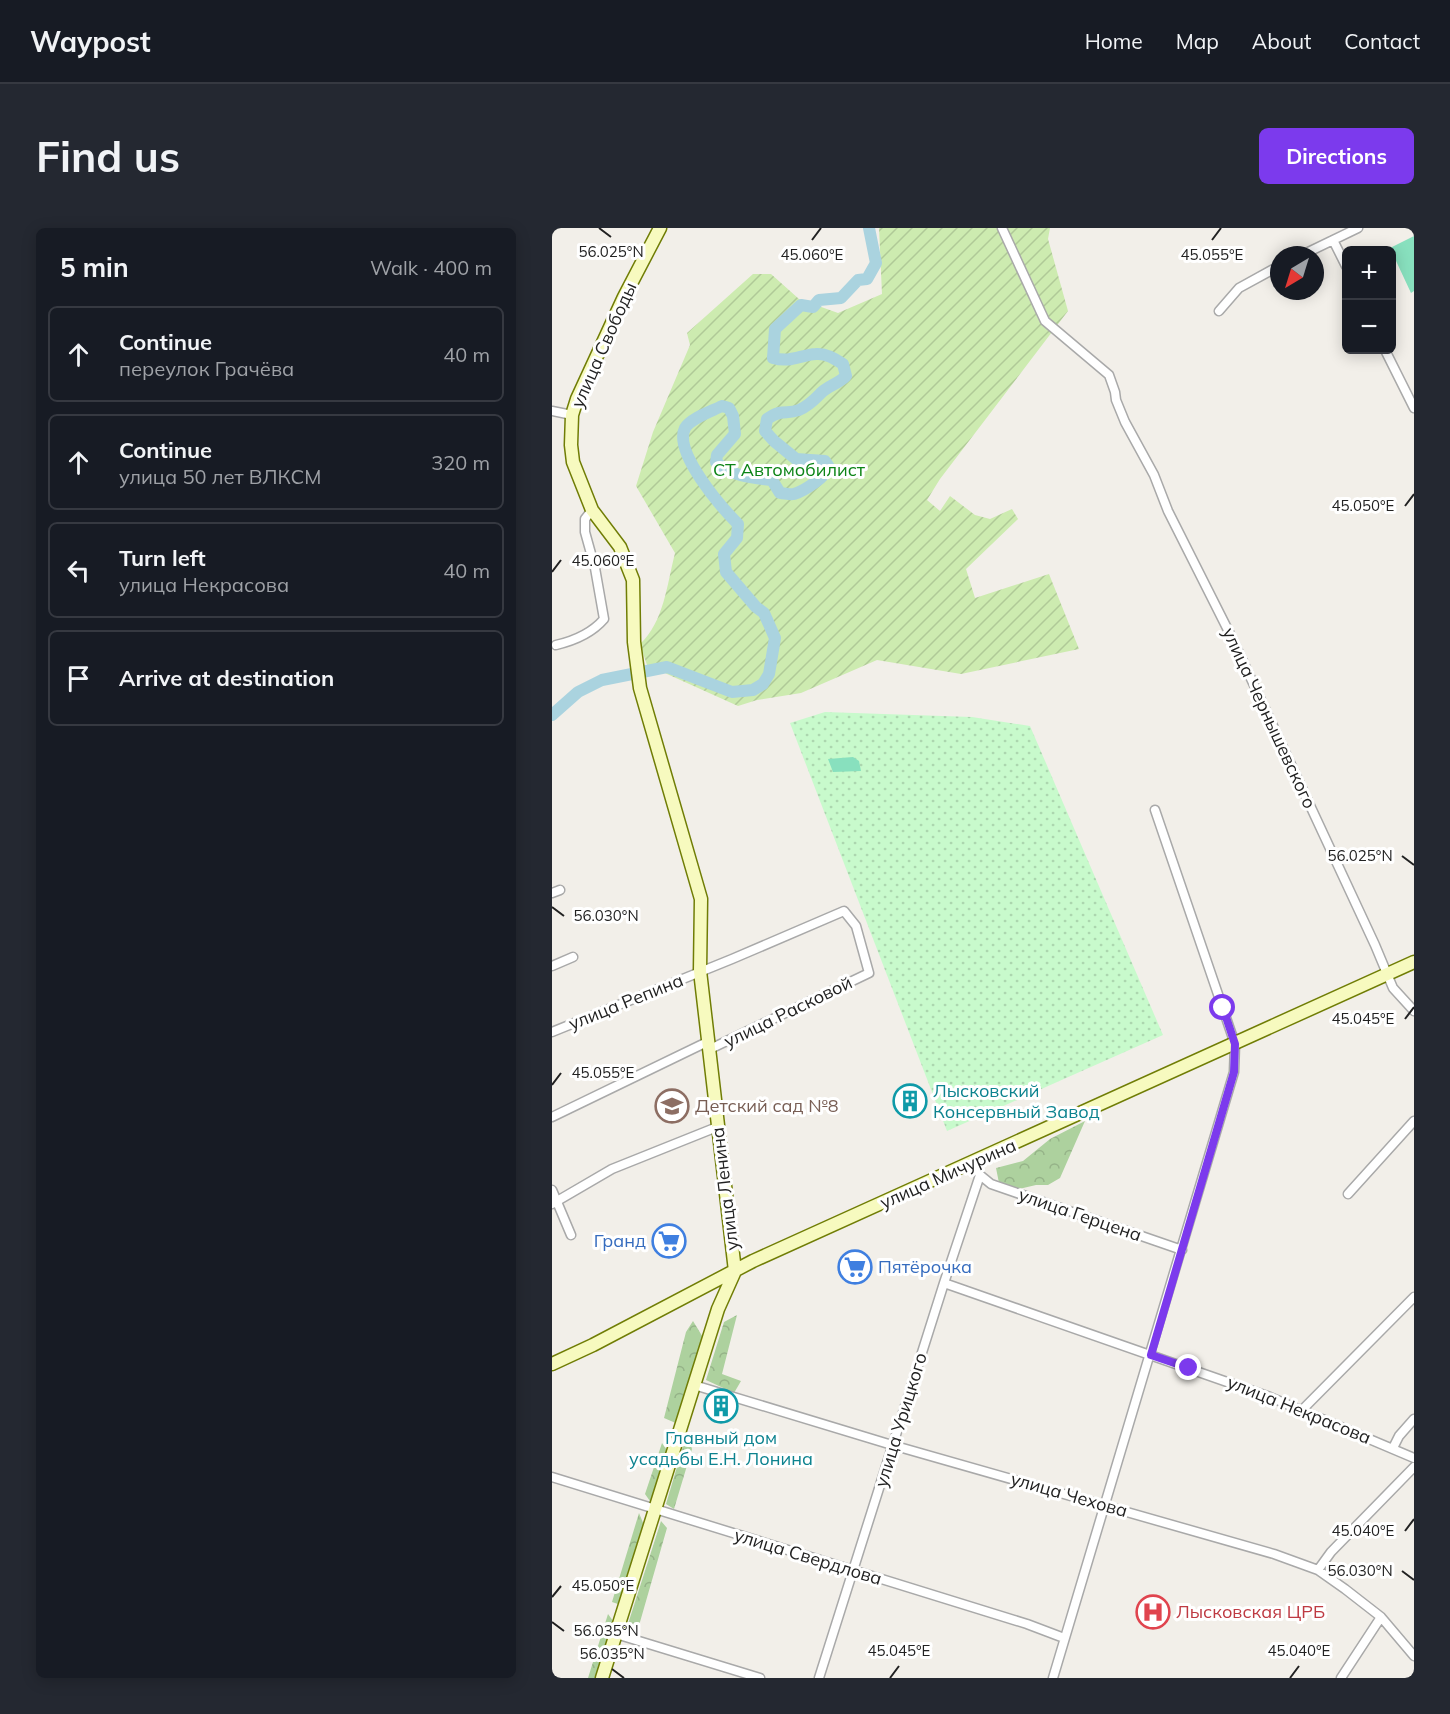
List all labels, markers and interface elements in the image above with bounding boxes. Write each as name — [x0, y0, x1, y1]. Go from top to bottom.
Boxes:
text: Waypost — [30, 24, 151, 59]
text: Home — [1085, 28, 1143, 54]
text: Map — [1176, 28, 1219, 54]
text: About — [1252, 28, 1311, 54]
text: Contact — [1344, 28, 1420, 54]
button: Directions — [1259, 128, 1414, 184]
text: Find us — [36, 130, 180, 183]
text: 56.025°N — [578, 242, 644, 261]
text: 45.060°E — [781, 245, 844, 264]
text: 45.055°E — [1181, 245, 1244, 264]
north arrow — [1270, 246, 1324, 300]
map controls — [1342, 246, 1396, 354]
button: + — [1342, 246, 1396, 300]
text: 5 min — [60, 251, 129, 284]
text: Walk · 400 m — [370, 255, 492, 280]
street label: улица Свободы — [566, 278, 642, 411]
button: − — [1342, 300, 1396, 354]
text: Continue — [119, 328, 212, 356]
icon: ahead — [62, 338, 95, 371]
text: 40 m — [443, 342, 490, 367]
text: переулок Грачёва — [119, 356, 294, 381]
text: Continue — [119, 436, 212, 464]
icon: ahead — [62, 446, 95, 479]
text: 320 m — [431, 450, 490, 475]
park label: СТ Автомобилист — [713, 458, 866, 481]
text: улица 50 лет ВЛКСМ — [119, 464, 321, 489]
text: 45.050°E — [1332, 496, 1395, 515]
text: Turn left — [119, 544, 206, 572]
text: 45.060°E — [572, 551, 635, 570]
icon: left — [62, 554, 95, 587]
text: 40 m — [443, 558, 490, 583]
text: улица Некрасова — [119, 572, 289, 597]
street label: улица Чернышевского — [1217, 624, 1322, 812]
icon: arrive — [62, 662, 95, 695]
text: Arrive at destination — [119, 664, 334, 692]
text: 56.025°N — [1327, 846, 1393, 865]
text: 56.030°N — [573, 906, 639, 925]
street label: улица Репина — [565, 968, 687, 1035]
street label: улица Расковой — [720, 971, 856, 1053]
route start — [1209, 994, 1235, 1020]
text: 45.045°E — [1332, 1009, 1395, 1028]
text: 45.055°E — [572, 1063, 635, 1082]
place label: Лысковский Консервный Завод — [933, 1079, 1100, 1123]
building icon: Лысковский Консервный Завод — [892, 1083, 928, 1119]
school or university icon: Детский сад №8 — [654, 1088, 690, 1124]
place label: Детский сад №8 — [695, 1094, 839, 1117]
street label: улица Ленина — [706, 1126, 743, 1252]
street label: улица Мичурина — [876, 1133, 1019, 1214]
street label: улица Герцена — [1016, 1183, 1145, 1246]
supermarket icon: Гранд — [651, 1223, 687, 1259]
place label: Гранд — [594, 1229, 646, 1252]
supermarket icon: Пятёрочка — [837, 1249, 873, 1285]
place label: Пятёрочка — [878, 1255, 972, 1278]
street label: улица Урицкого — [869, 1350, 932, 1490]
route end — [1175, 1354, 1201, 1380]
street label: улица Некрасова — [1224, 1370, 1374, 1449]
building icon: Главный дом усадьбы Е.Н. Лонина — [703, 1388, 739, 1424]
place label: Главный дом усадьбы Е.Н. Лонина — [629, 1426, 813, 1470]
street label: улица Чехова — [1008, 1467, 1130, 1522]
text: 45.040°E — [1332, 1521, 1395, 1540]
street label: улица Свердлова — [731, 1523, 885, 1590]
text: 56.030°N — [1327, 1561, 1393, 1580]
text: 45.050°E — [572, 1576, 635, 1595]
hospital icon: Лысковская ЦРБ — [1135, 1594, 1171, 1630]
place label: Лысковская ЦРБ — [1176, 1600, 1325, 1623]
text: 56.035°N — [573, 1621, 639, 1640]
text: 45.045°E — [868, 1641, 931, 1660]
text: 45.040°E — [1268, 1641, 1331, 1660]
text: 56.035°N — [579, 1644, 645, 1663]

